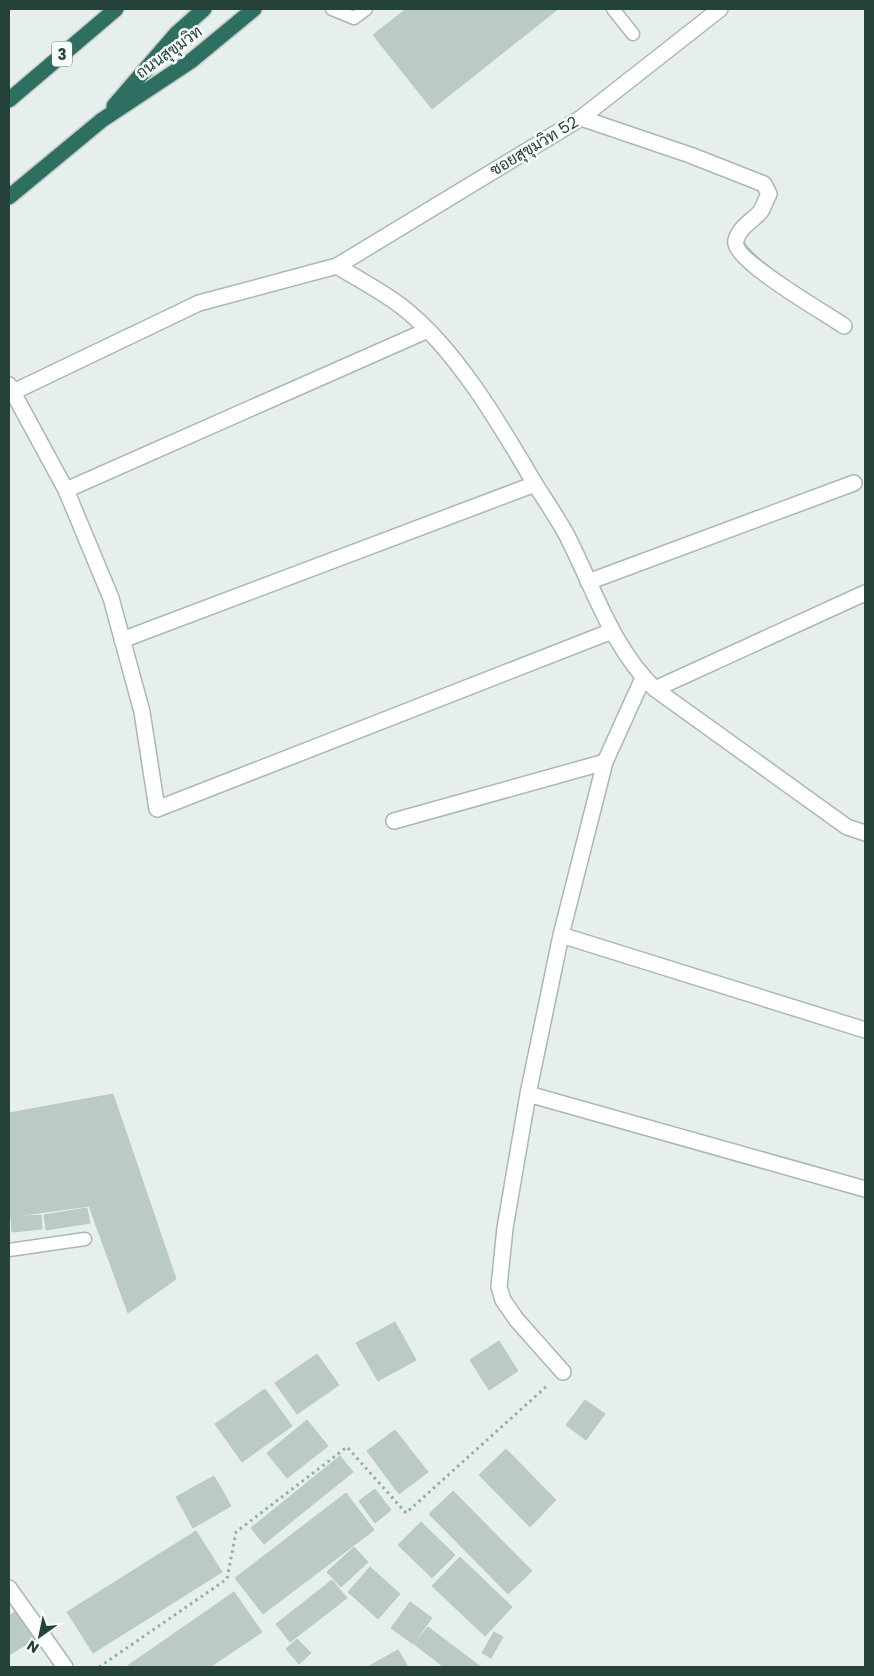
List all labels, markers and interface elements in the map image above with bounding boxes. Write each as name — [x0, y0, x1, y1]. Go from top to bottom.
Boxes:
street label: ถนนสุขุมวิท — [131, 20, 207, 84]
road number: 3 — [52, 42, 72, 66]
street label: ซอยสุขุมวิท 52 — [486, 111, 582, 181]
north arrow — [15, 1611, 65, 1661]
text: N — [23, 1636, 43, 1658]

